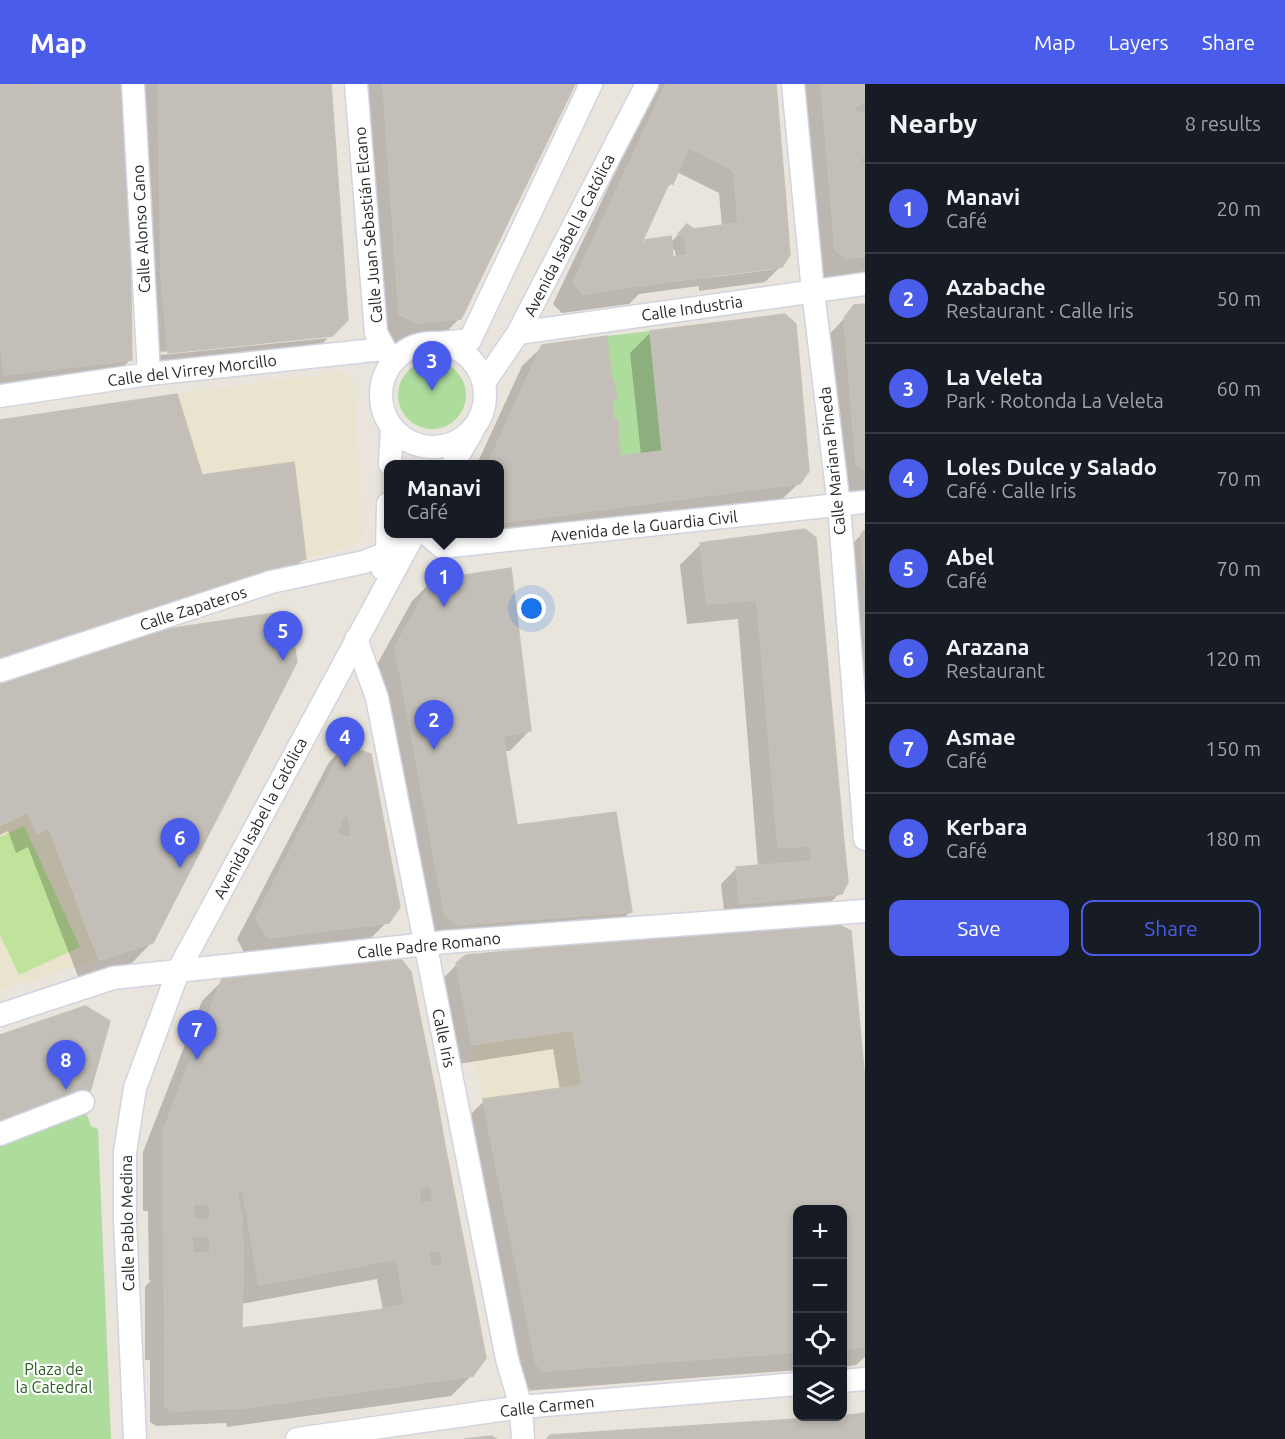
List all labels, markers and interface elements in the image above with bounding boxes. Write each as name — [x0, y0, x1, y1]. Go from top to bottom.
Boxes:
text: Map — [30, 27, 87, 58]
text: Map — [1034, 30, 1075, 54]
text: Layers — [1108, 30, 1169, 54]
text: Share — [1202, 30, 1255, 54]
text: Nearby — [889, 109, 977, 138]
text: 8 results — [1185, 112, 1261, 135]
street label: Calle Juan Sebastián Elcano — [350, 126, 386, 324]
street label: Avenida Isabel la Católica — [520, 151, 618, 319]
street label: Calle Alonso Cano — [129, 164, 153, 294]
text: Manavi — [946, 184, 1020, 209]
text: 1 — [903, 197, 914, 220]
text: 20 m — [1217, 197, 1261, 220]
text: Café — [946, 209, 987, 232]
text: Azabache — [946, 274, 1046, 299]
text: 2 — [903, 287, 914, 310]
text: 50 m — [1217, 287, 1261, 310]
street label: Calle Industria — [640, 292, 744, 324]
text: Restaurant · Calle Iris — [946, 299, 1134, 322]
pin: 3 — [412, 342, 452, 391]
street label: Calle del Virrey Morcillo — [106, 351, 278, 389]
text: La Veleta — [946, 364, 1043, 389]
text: 3 — [903, 377, 914, 400]
text: 60 m — [1217, 377, 1261, 400]
street label: Calle Mariana Pineda — [815, 386, 849, 536]
text: Park · Rotonda La Veleta — [946, 389, 1164, 412]
text: Loles Dulce y Salado — [946, 454, 1157, 479]
popup — [384, 460, 504, 538]
text: 4 — [903, 467, 914, 490]
text: 70 m — [1217, 467, 1261, 490]
text: Manavi — [407, 475, 481, 500]
text: Café · Calle Iris — [946, 479, 1076, 502]
text: Café — [407, 500, 448, 523]
street label: Avenida de la Guardia Civil — [550, 507, 738, 545]
text: Abel — [946, 544, 994, 569]
text: 5 — [903, 557, 914, 580]
text: 70 m — [1217, 557, 1261, 580]
pin: 1 — [424, 558, 464, 607]
text: Café — [946, 569, 987, 592]
street label: Calle Zapateros — [137, 582, 249, 634]
your location — [517, 594, 546, 623]
pin: 5 — [264, 612, 302, 661]
text: Arazana — [946, 634, 1030, 659]
text: 6 — [903, 647, 914, 670]
text: 120 m — [1205, 647, 1261, 670]
text: Restaurant — [946, 659, 1045, 682]
pin: 2 — [414, 700, 454, 750]
pin: 4 — [326, 718, 364, 767]
text: Asmae — [946, 724, 1016, 749]
street label: Avenida Isabel la Católica — [210, 734, 310, 902]
text: 7 — [903, 737, 914, 760]
text: 150 m — [1205, 737, 1261, 760]
text: Café — [946, 749, 987, 772]
text: Kerbara — [946, 814, 1028, 839]
pin: 6 — [160, 818, 200, 868]
text: 8 — [903, 827, 914, 850]
text: 180 m — [1205, 827, 1261, 850]
text: Café — [946, 839, 987, 862]
button: Save — [889, 900, 1069, 956]
button: Share — [1081, 900, 1261, 956]
street label: Calle Padre Romano — [356, 929, 502, 961]
street label: Calle Iris — [429, 1007, 459, 1069]
pin: 7 — [178, 1010, 216, 1060]
pin: 8 — [46, 1040, 86, 1090]
street label: Calle Pablo Medina — [117, 1155, 137, 1291]
map controls — [793, 1205, 847, 1421]
button: + — [793, 1205, 847, 1259]
button: − — [793, 1259, 847, 1313]
button: locate — [793, 1313, 847, 1367]
park label: Plaza de la Catedral — [15, 1360, 93, 1396]
button: layers — [793, 1367, 847, 1421]
street label: Calle Carmen — [499, 1392, 595, 1420]

